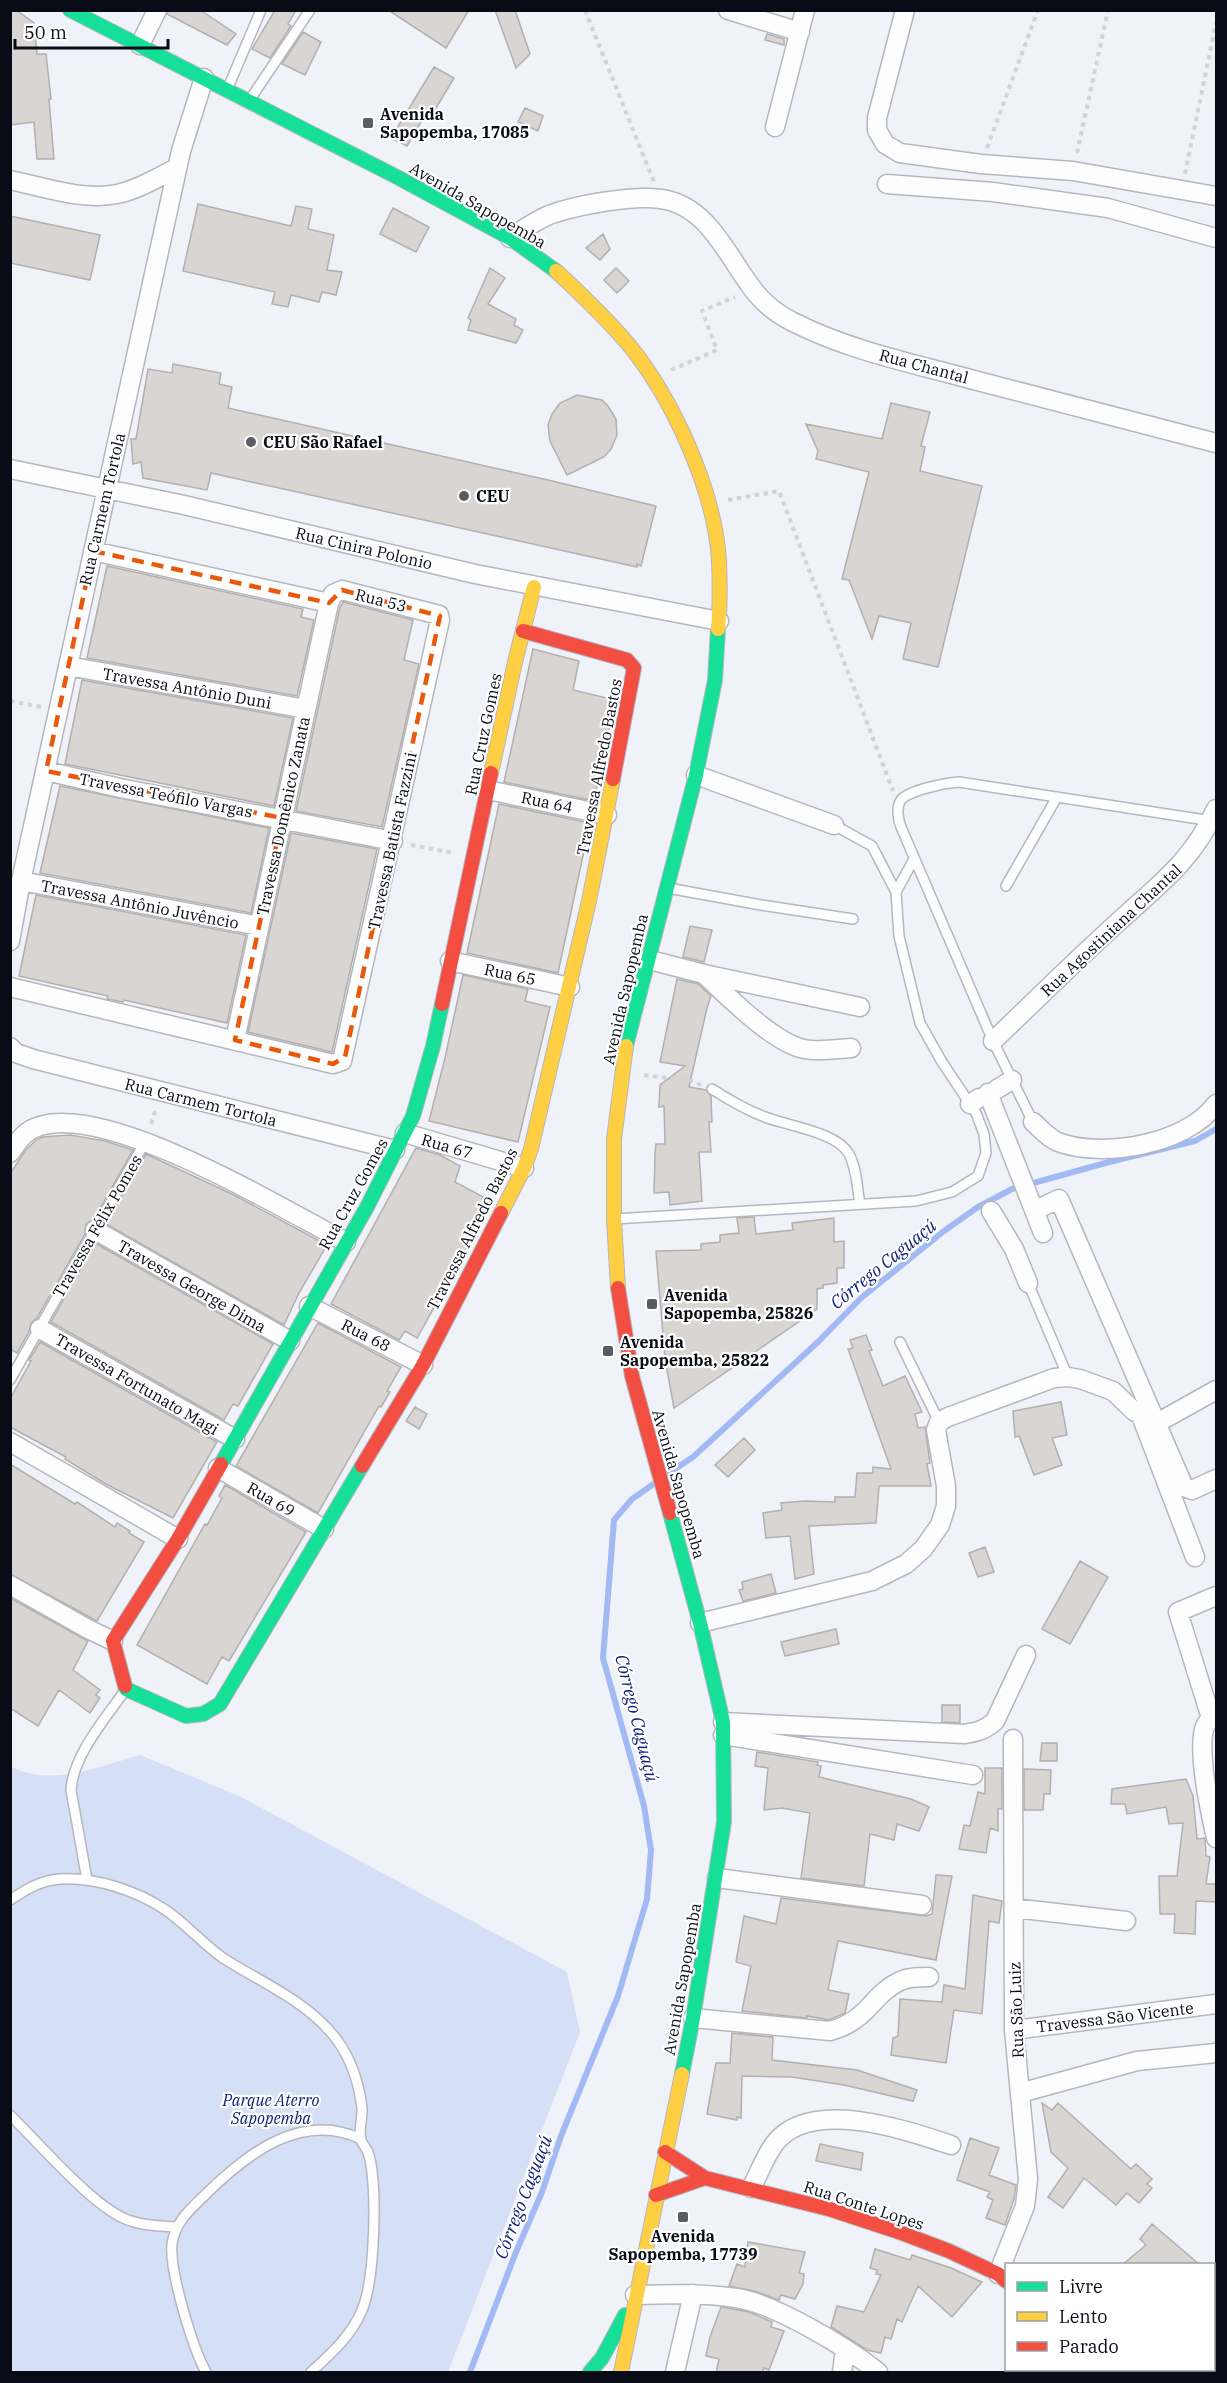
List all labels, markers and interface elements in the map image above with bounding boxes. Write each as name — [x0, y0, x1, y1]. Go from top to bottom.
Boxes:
scale bar — [15, 12, 168, 50]
text: 50 m — [24, 21, 67, 44]
place label: Avenida Sapopemba, 17085 — [380, 104, 529, 142]
marker: Avenida Sapopemba, 17085 — [361, 116, 375, 130]
street label: Avenida Sapopemba — [406, 158, 550, 252]
street label: Rua Chantal — [877, 344, 971, 388]
street label: Rua Carmem Tortola — [75, 430, 129, 587]
place label: CEU São Rafael — [263, 432, 383, 452]
marker: CEU São Rafael — [244, 435, 258, 449]
place label: CEU — [476, 486, 509, 506]
marker: CEU — [457, 489, 471, 503]
street label: Rua Cinira Polonio — [294, 523, 434, 573]
street label: Rua 53 — [353, 584, 409, 616]
street label: Travessa Antônio Duni — [101, 663, 273, 713]
street label: Rua Cruz Gomes — [460, 671, 506, 797]
street label: Travessa Alfredo Bastos — [572, 677, 626, 857]
street label: Travessa Domênico Zanata — [252, 714, 314, 917]
street label: Travessa Batista Fazzini — [363, 750, 421, 932]
street label: Travessa Teófilo Vargas — [78, 768, 254, 822]
street label: Rua 64 — [519, 787, 575, 817]
street label: Rua Agostiniana Chantal — [1036, 859, 1186, 1000]
street label: Travessa Antônio Juvêncio — [39, 875, 241, 933]
street label: Avenida Sapopemba — [598, 911, 652, 1066]
street label: Rua 65 — [482, 959, 538, 989]
street label: Rua Carmem Tortola — [123, 1073, 279, 1131]
street label: Rua 67 — [419, 1129, 475, 1163]
street label: Rua Cruz Gomes — [314, 1135, 392, 1253]
street label: Travessa Alfredo Bastos — [422, 1144, 522, 1314]
street label: Travessa Félix Pomes — [48, 1151, 146, 1301]
water label: Córrego Caguaçú — [825, 1214, 942, 1314]
street label: Travessa George Dima — [114, 1235, 270, 1337]
place label: Avenida Sapopemba, 25826 — [664, 1285, 813, 1323]
marker: Avenida Sapopemba, 25826 — [645, 1297, 659, 1311]
street label: Rua 68 — [338, 1314, 394, 1356]
street label: Travessa Fortunato Magi — [52, 1329, 222, 1439]
place label: Avenida Sapopemba, 25822 — [620, 1332, 769, 1370]
marker: Avenida Sapopemba, 25822 — [601, 1344, 615, 1358]
street label: Avenida Sapopemba — [648, 1407, 710, 1561]
street label: Rua 69 — [243, 1477, 299, 1521]
water label: Córrego Caguaçú — [610, 1652, 664, 1785]
street label: Avenida Sapopemba — [659, 1901, 705, 2057]
street label: Rua São Luiz — [1004, 1962, 1028, 2058]
street label: Travessa São Vicente — [1035, 1997, 1195, 2037]
park label: Parque Aterro Sapopemba — [222, 2090, 319, 2128]
water label: Córrego Caguaçú — [489, 2131, 557, 2262]
street label: Rua Conte Lopes — [801, 2176, 927, 2234]
marker: Avenida Sapopemba, 17739 — [676, 2210, 690, 2224]
place label: Avenida Sapopemba, 17739 — [608, 2226, 758, 2264]
legend — [1005, 2263, 1215, 2371]
text: Livre — [1059, 2275, 1103, 2298]
text: Lento — [1059, 2305, 1107, 2328]
text: Parado — [1059, 2335, 1119, 2358]

